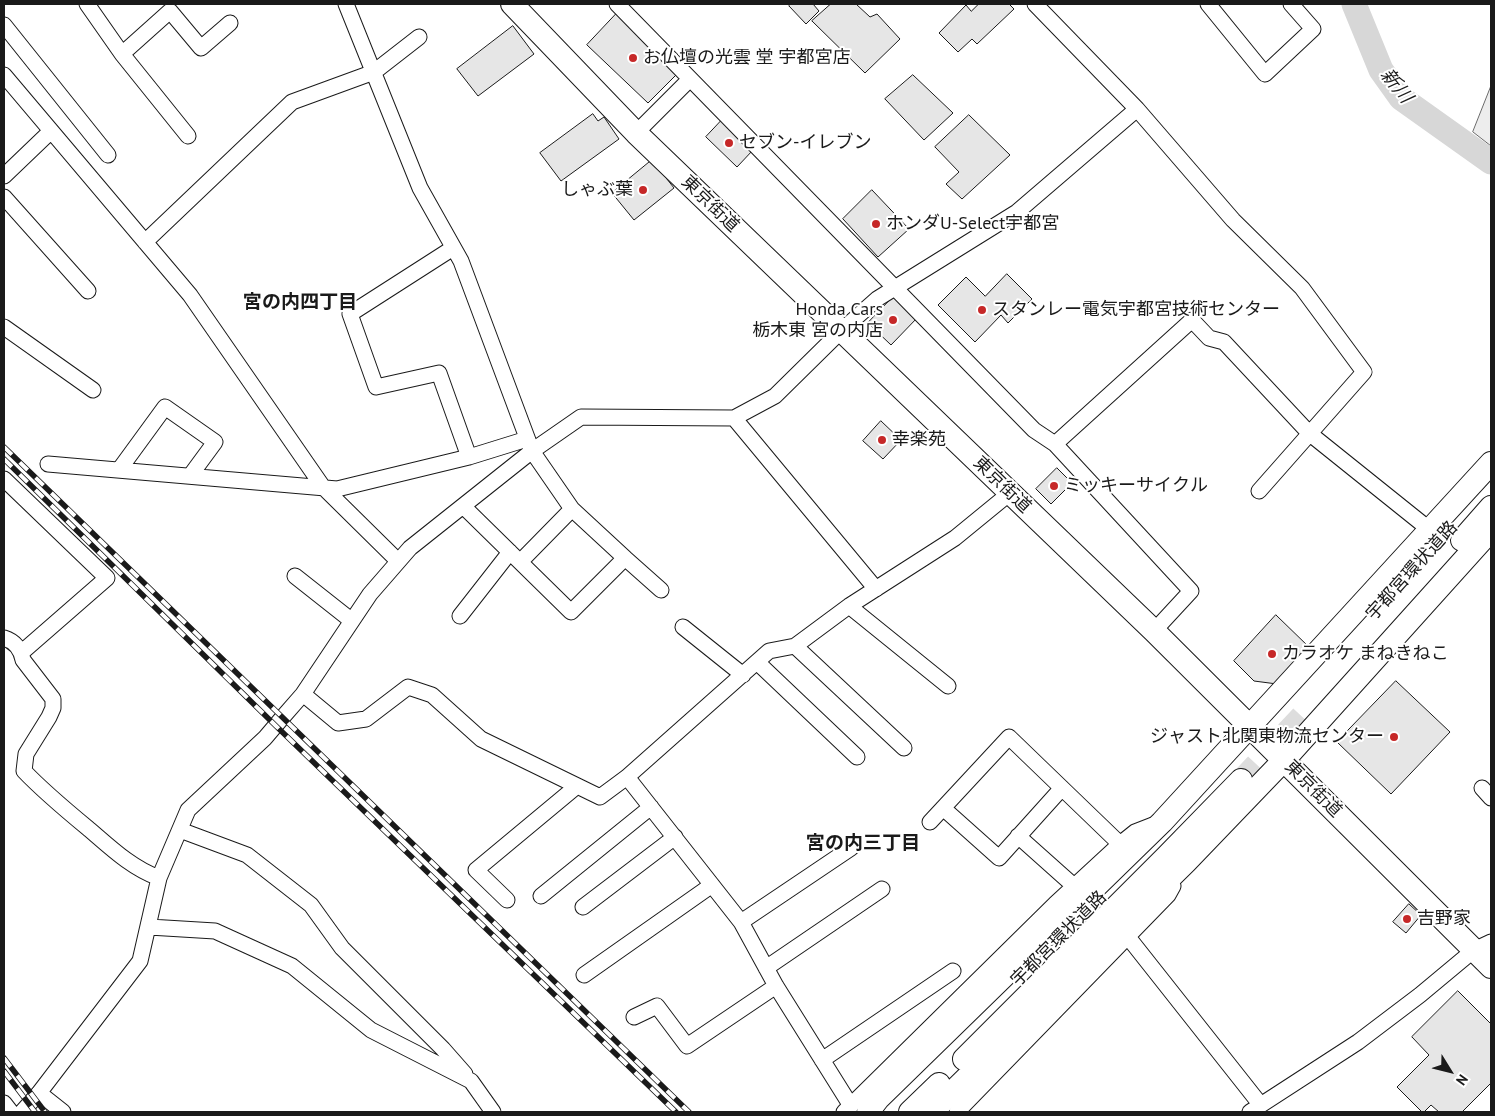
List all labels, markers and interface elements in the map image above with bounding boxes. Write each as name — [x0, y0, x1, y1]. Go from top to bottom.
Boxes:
place label: お仏壇の光雲 堂 宇都宮店 — [643, 47, 851, 69]
marker: お仏壇の光雲 堂 宇都宮店 — [627, 52, 639, 64]
water label: 新川 — [1375, 64, 1417, 108]
place label: セブン-イレブン — [739, 132, 871, 154]
marker: セブン-イレブン — [723, 137, 735, 149]
street label: 東京街道 — [677, 171, 743, 237]
place label: しゃぶ葉 — [561, 179, 633, 201]
marker: しゃぶ葉 — [637, 184, 649, 196]
place label: ホンダU-Select宇都宮 — [886, 213, 1059, 235]
marker: ホンダU-Select宇都宮 — [870, 218, 882, 230]
district label: 宮の内四丁目 — [243, 292, 357, 314]
place label: Honda Cars 栃木東 宮の内店 — [752, 299, 883, 342]
place label: スタンレー電気宇都宮技術センター — [992, 299, 1280, 321]
marker: スタンレー電気宇都宮技術センター — [976, 304, 988, 316]
marker: Honda Cars 栃木東 宮の内店 — [887, 314, 899, 326]
place label: 幸楽苑 — [892, 429, 946, 451]
marker: 幸楽苑 — [876, 434, 888, 446]
street label: 東京街道 — [969, 452, 1035, 518]
place label: ミッキーサイクル — [1064, 475, 1208, 497]
marker: ミッキーサイクル — [1048, 480, 1060, 492]
street label: 宇都宮環状道路 — [1362, 517, 1462, 625]
place label: カラオケ まねきねこ — [1282, 643, 1449, 665]
marker: カラオケ まねきねこ — [1266, 648, 1278, 660]
place label: ジャスト北関東物流センター — [1150, 726, 1384, 748]
marker: ジャスト北関東物流センター — [1388, 731, 1400, 743]
street label: 東京街道 — [1280, 756, 1346, 822]
district label: 宮の内三丁目 — [806, 833, 920, 855]
street label: 宇都宮環状道路 — [1007, 887, 1111, 991]
place label: 吉野家 — [1417, 908, 1471, 930]
marker: 吉野家 — [1401, 913, 1413, 925]
north arrow — [1425, 1046, 1475, 1096]
text: N — [1452, 1071, 1472, 1089]

